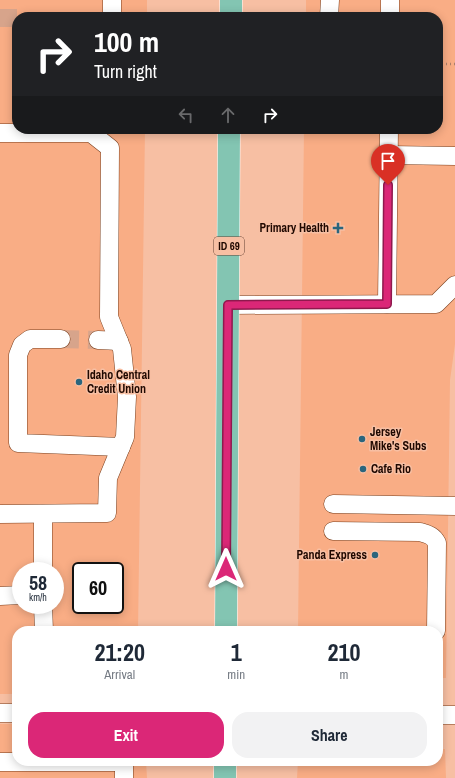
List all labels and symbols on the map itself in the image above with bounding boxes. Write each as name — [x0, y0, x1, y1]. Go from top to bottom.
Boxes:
pin — [371, 144, 405, 185]
place label: Primary Health — [260, 220, 329, 236]
marker: Primary Health — [332, 222, 344, 234]
road number: ID 69 — [214, 237, 244, 255]
place label: Idaho Central Credit Union — [87, 367, 150, 397]
marker: Idaho Central Credit Union — [74, 377, 84, 387]
place label: Jersey Mike's Subs — [370, 424, 427, 454]
marker: Jersey Mike's Subs — [357, 434, 367, 444]
place label: Cafe Rio — [371, 461, 411, 477]
marker: Cafe Rio — [358, 464, 368, 474]
place label: Panda Express — [296, 547, 368, 563]
position arrow — [205, 548, 247, 590]
marker: Panda Express — [370, 550, 380, 560]
speed limit sign: 60 — [72, 562, 124, 614]

